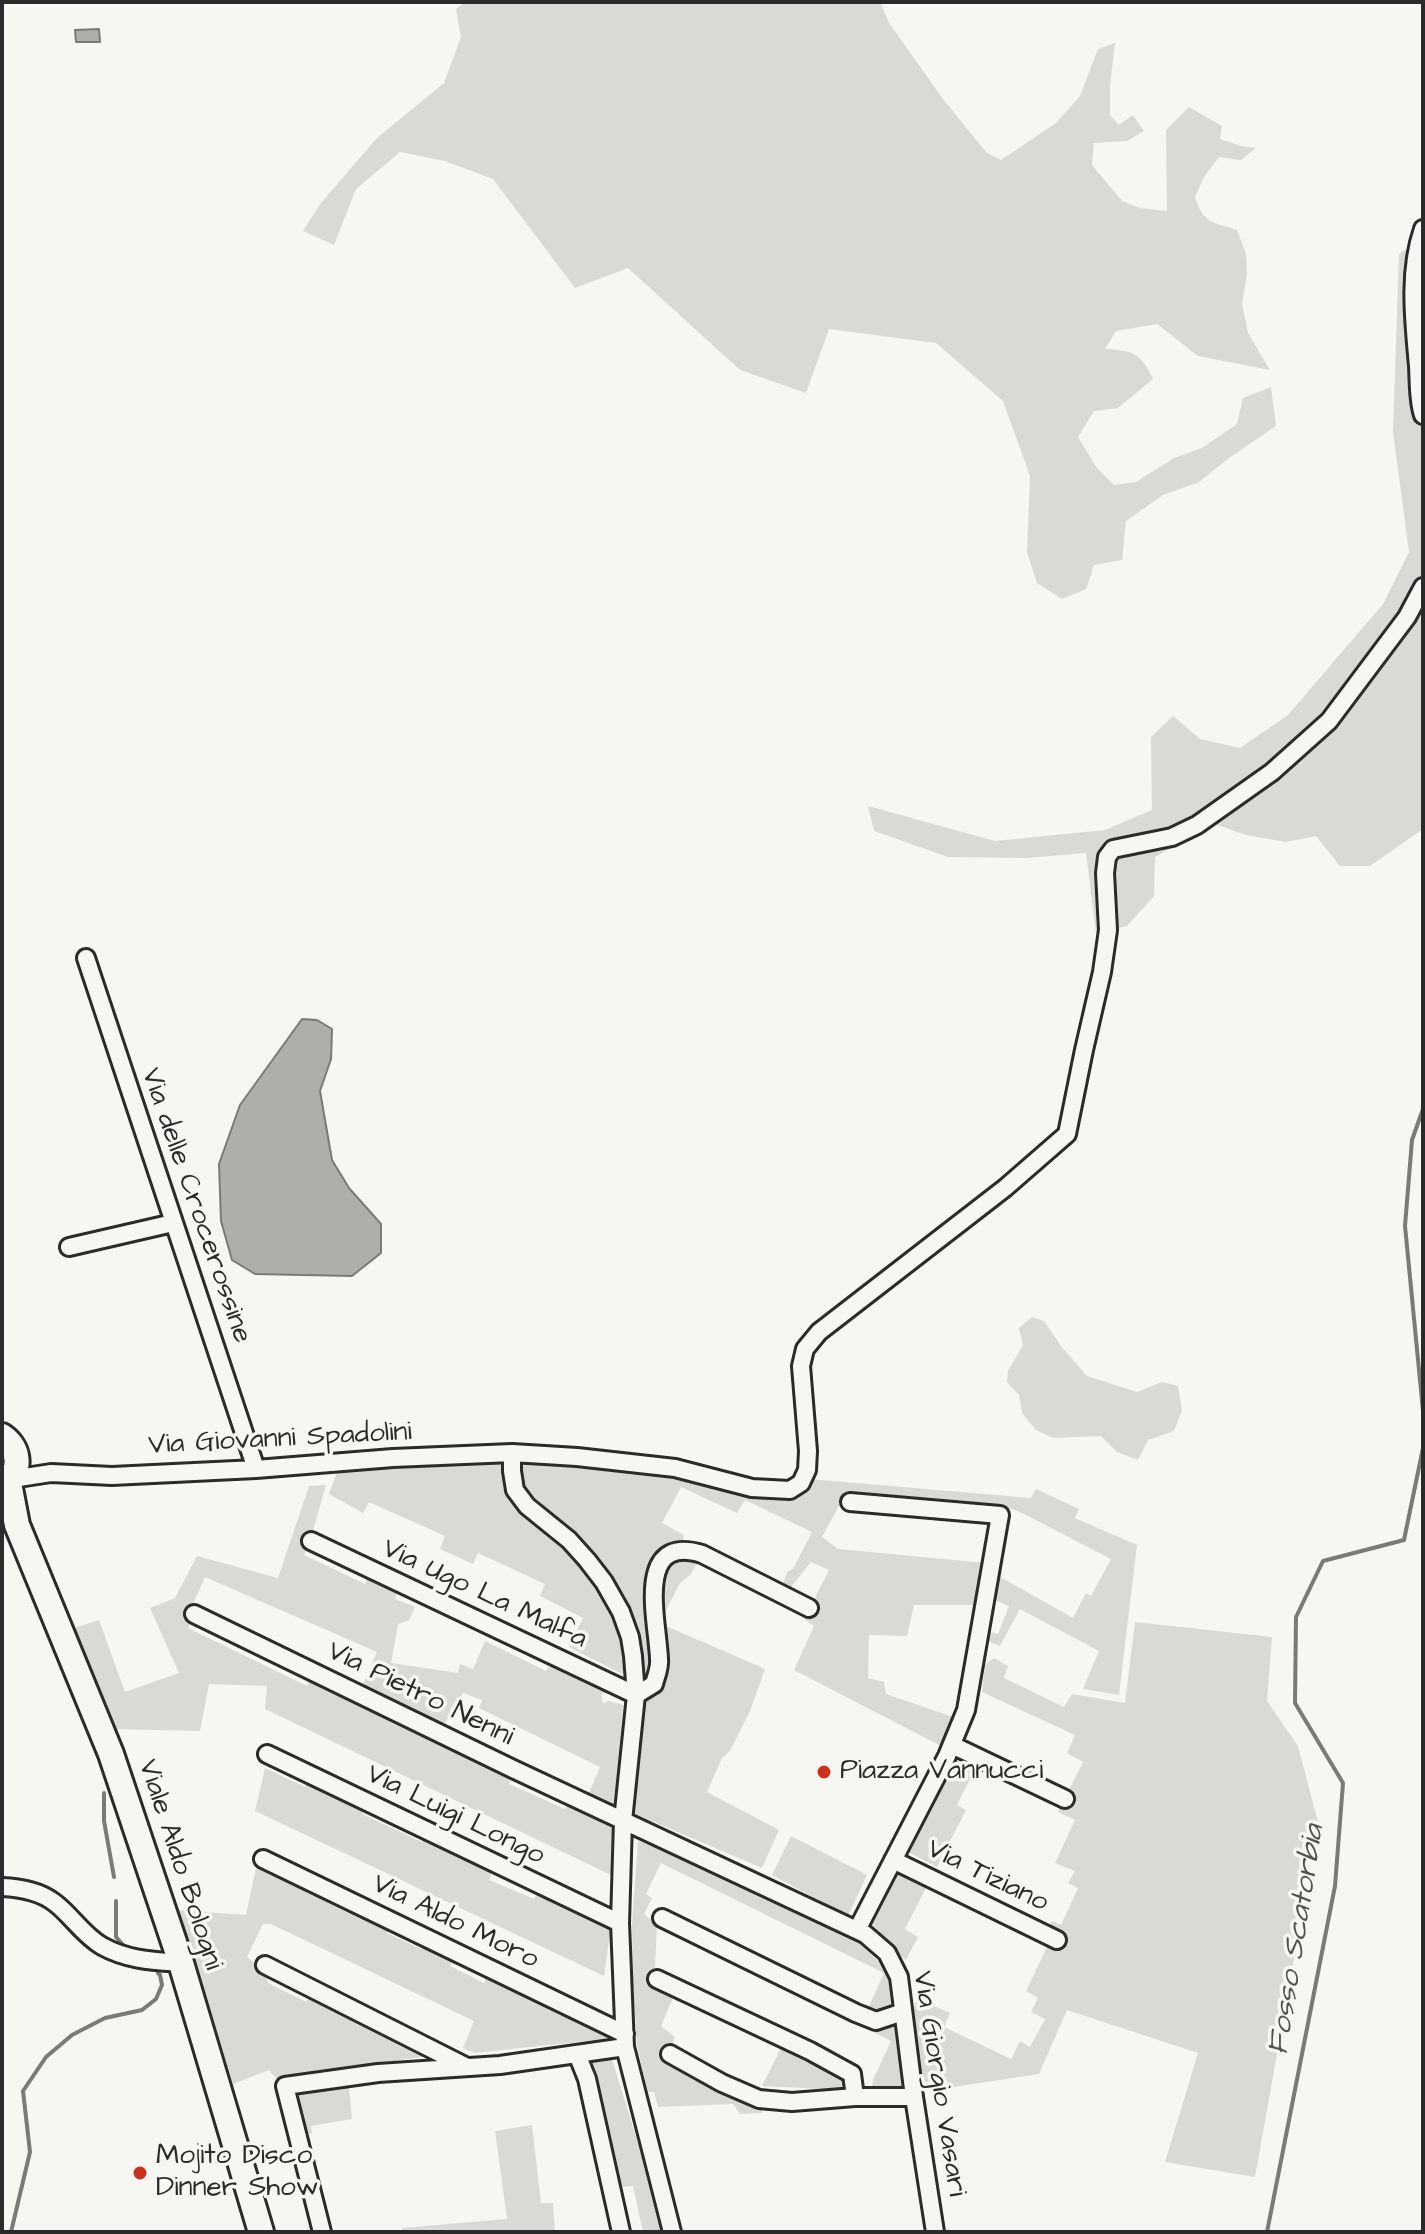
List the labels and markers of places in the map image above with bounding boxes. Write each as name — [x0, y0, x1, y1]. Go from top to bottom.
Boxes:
place label: Piazza Vannucci — [840, 1755, 1043, 1789]
marker: Piazza Vannucci — [815, 1763, 833, 1781]
place label: Mojito Disco Dinner Show — [156, 2140, 318, 2206]
marker: Mojito Disco Dinner Show — [131, 2164, 149, 2182]

